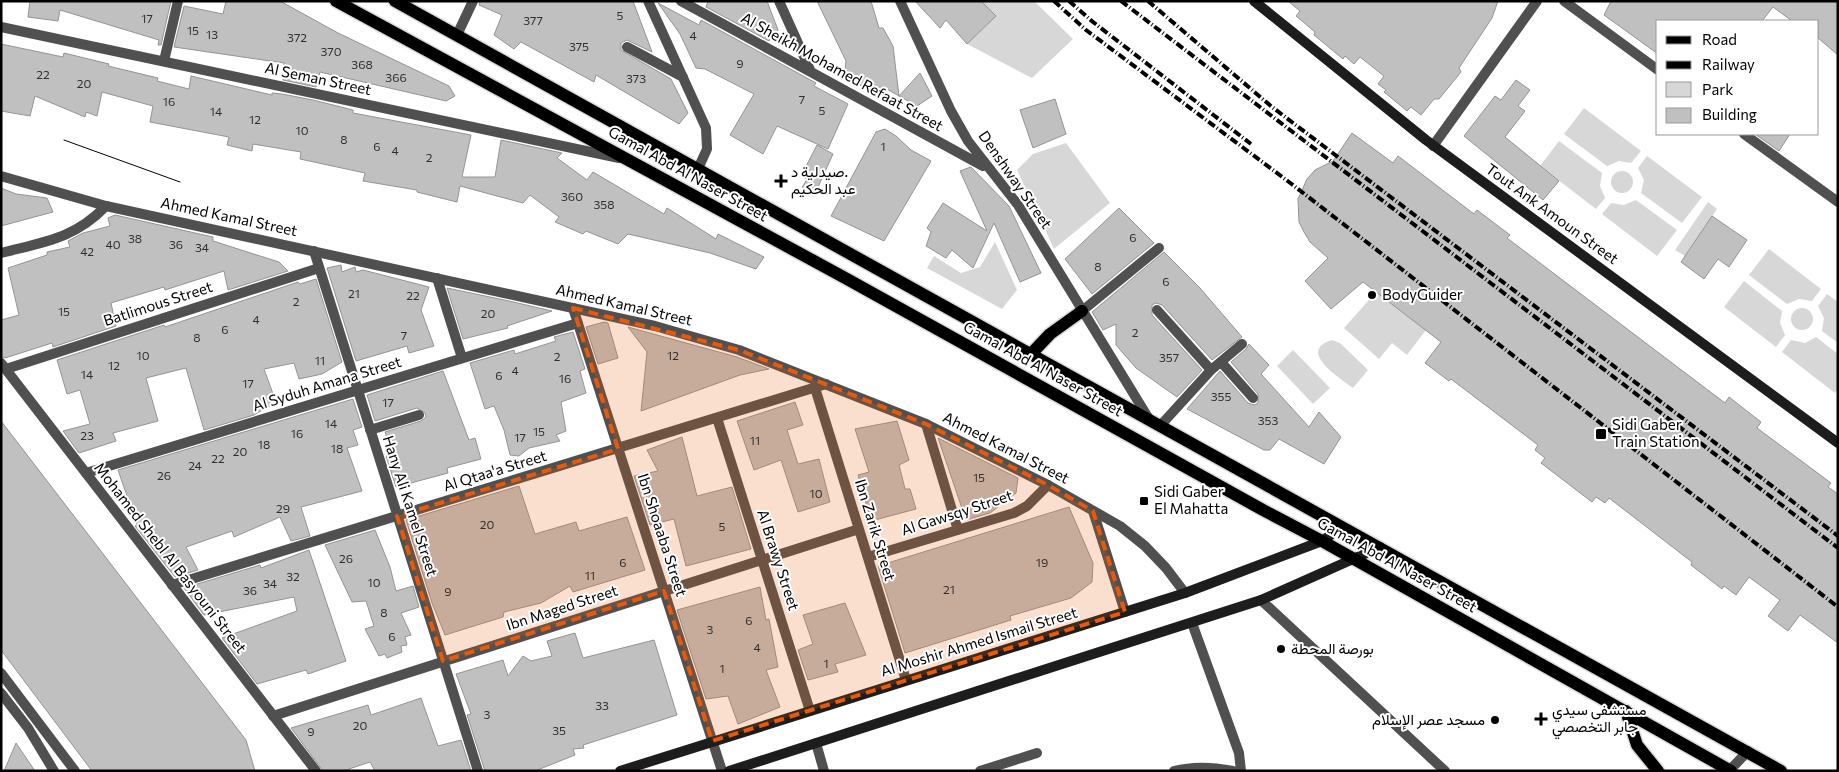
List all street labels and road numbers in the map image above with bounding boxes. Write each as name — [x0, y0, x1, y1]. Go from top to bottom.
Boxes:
street label: Al Sheikh Mohamed Refaat Street — [738, 8, 947, 134]
street label: Al Seman Street — [263, 58, 373, 98]
street label: Gamal Abd Al Naser Street — [606, 122, 771, 224]
street label: Denshway Street — [975, 127, 1056, 232]
street label: Tout Ank Amoun Street — [1483, 159, 1622, 267]
street label: Ahmed Kamal Street — [159, 193, 299, 239]
street label: Batlimous Street — [101, 277, 215, 329]
street label: Ahmed Kamal Street — [554, 280, 694, 328]
street label: Gamal Abd Al Naser Street — [961, 317, 1126, 419]
street label: Al Syduh Amana Street — [250, 352, 403, 414]
street label: Ahmed Kamal Street — [940, 407, 1073, 487]
street label: Hany Ali Kamel Street — [380, 433, 442, 578]
street label: Al Qtaa'a Street — [441, 446, 549, 494]
street label: Mohamed Shebl Al Basyouni Street — [91, 458, 251, 656]
street label: Ibn Shoaaba Street — [635, 471, 691, 599]
street label: Ibn Zarik Street — [852, 477, 900, 583]
street label: Al Gawsqy Street — [899, 486, 1015, 539]
street label: Al Brawy Street — [754, 507, 804, 613]
street label: Gamal Abd Al Naser Street — [1315, 513, 1480, 615]
street label: Ibn Maged Street — [504, 581, 620, 634]
street label: Al Moshir Ahmed Ismail Street — [878, 603, 1079, 680]

